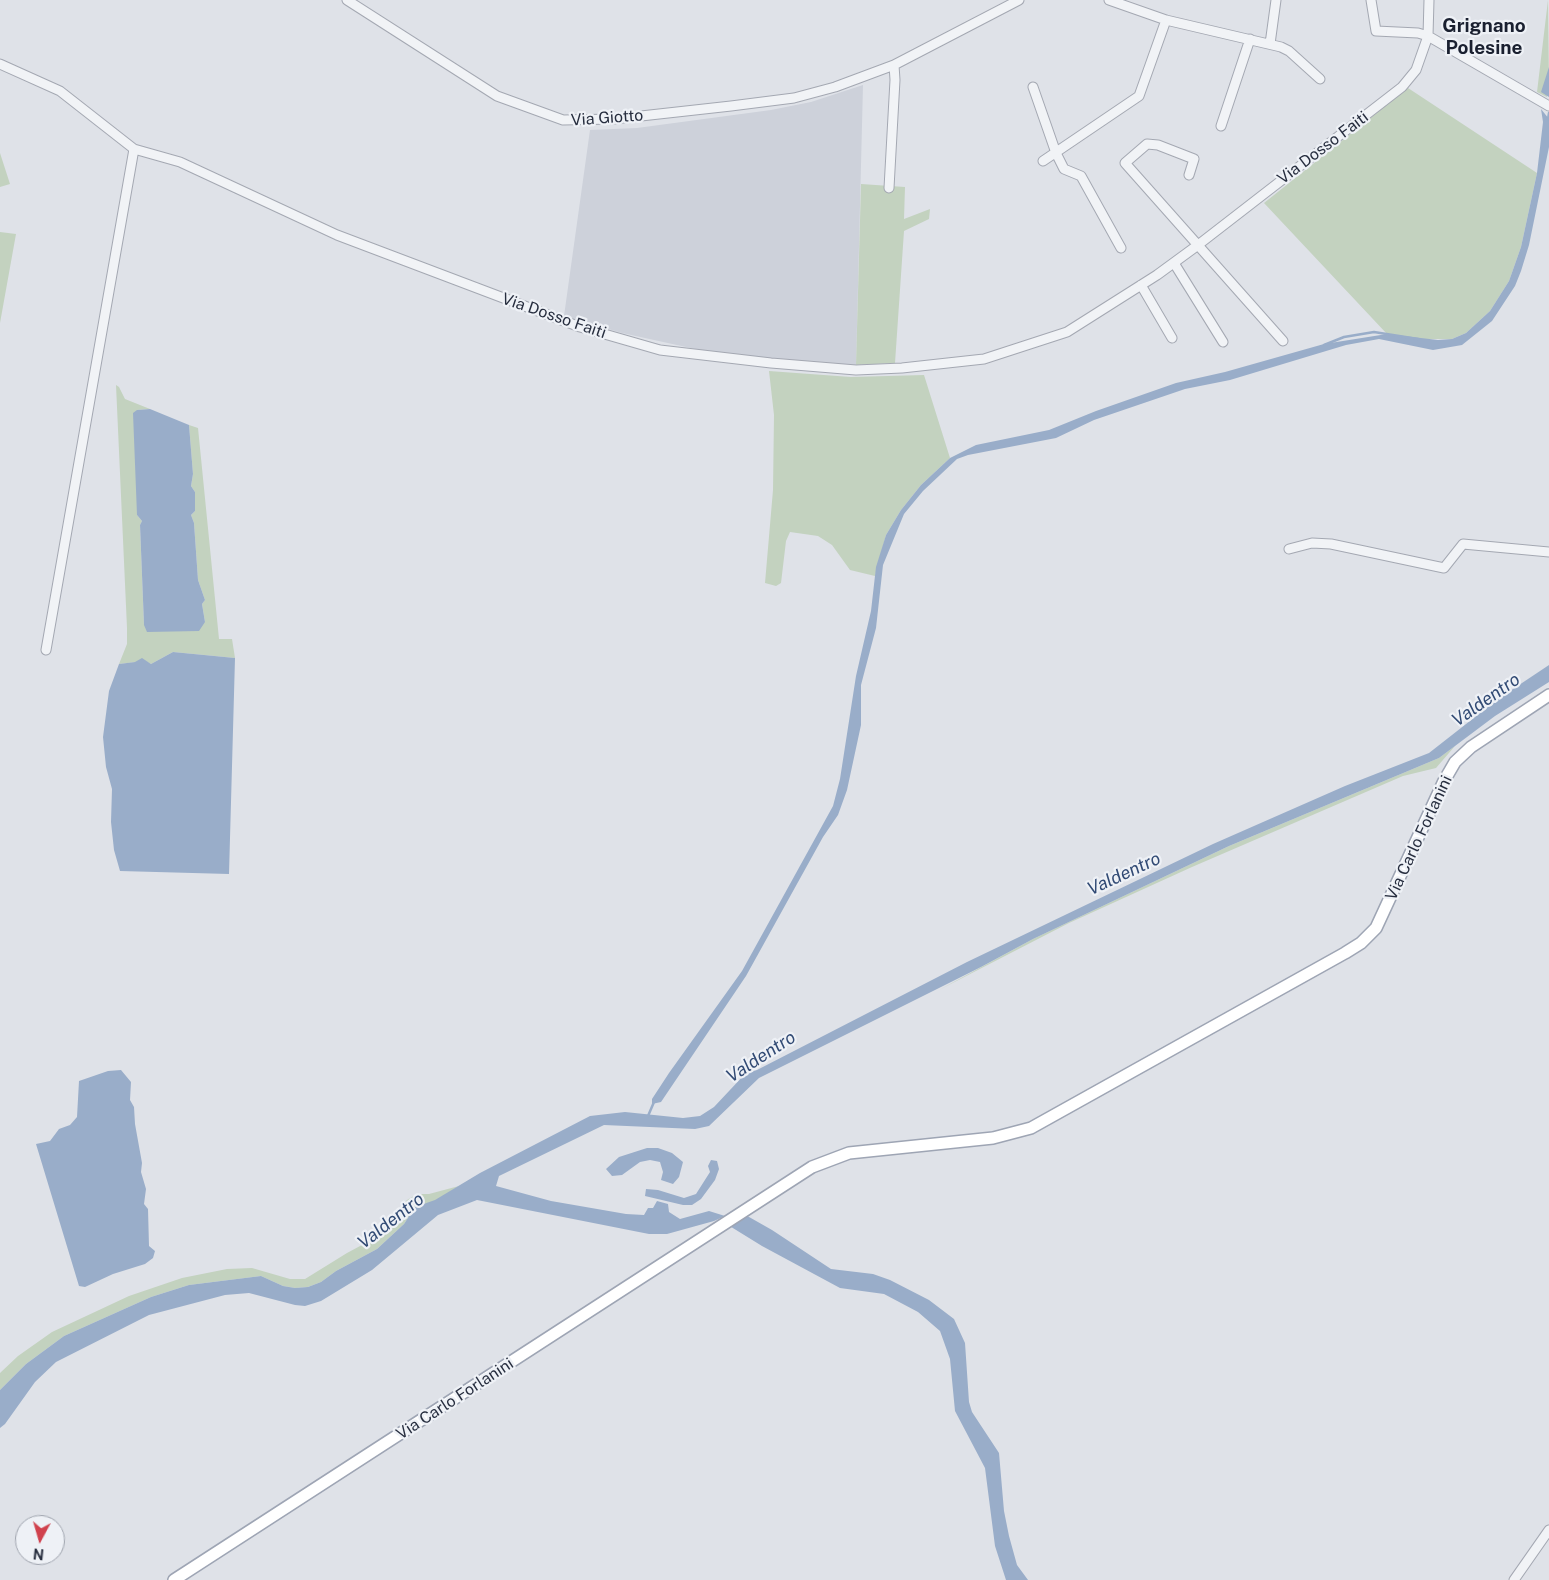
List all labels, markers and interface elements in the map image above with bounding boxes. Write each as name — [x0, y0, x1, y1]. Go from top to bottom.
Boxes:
district label: Grignano Polesine — [1442, 15, 1526, 59]
street label: Via Giotto — [570, 106, 644, 130]
street label: Via Dosso Faiti — [1274, 108, 1372, 188]
street label: Via Dosso Faiti — [499, 289, 609, 343]
water label: Valdentro — [1448, 669, 1524, 731]
street label: Via Carlo Forlanini — [1382, 773, 1456, 903]
water label: Valdentro — [1084, 848, 1164, 900]
water label: Valdentro — [722, 1027, 800, 1087]
water label: Valdentro — [354, 1188, 428, 1254]
street label: Via Carlo Forlanini — [393, 1354, 517, 1444]
north arrow — [15, 1515, 65, 1565]
text: N — [32, 1545, 45, 1562]

